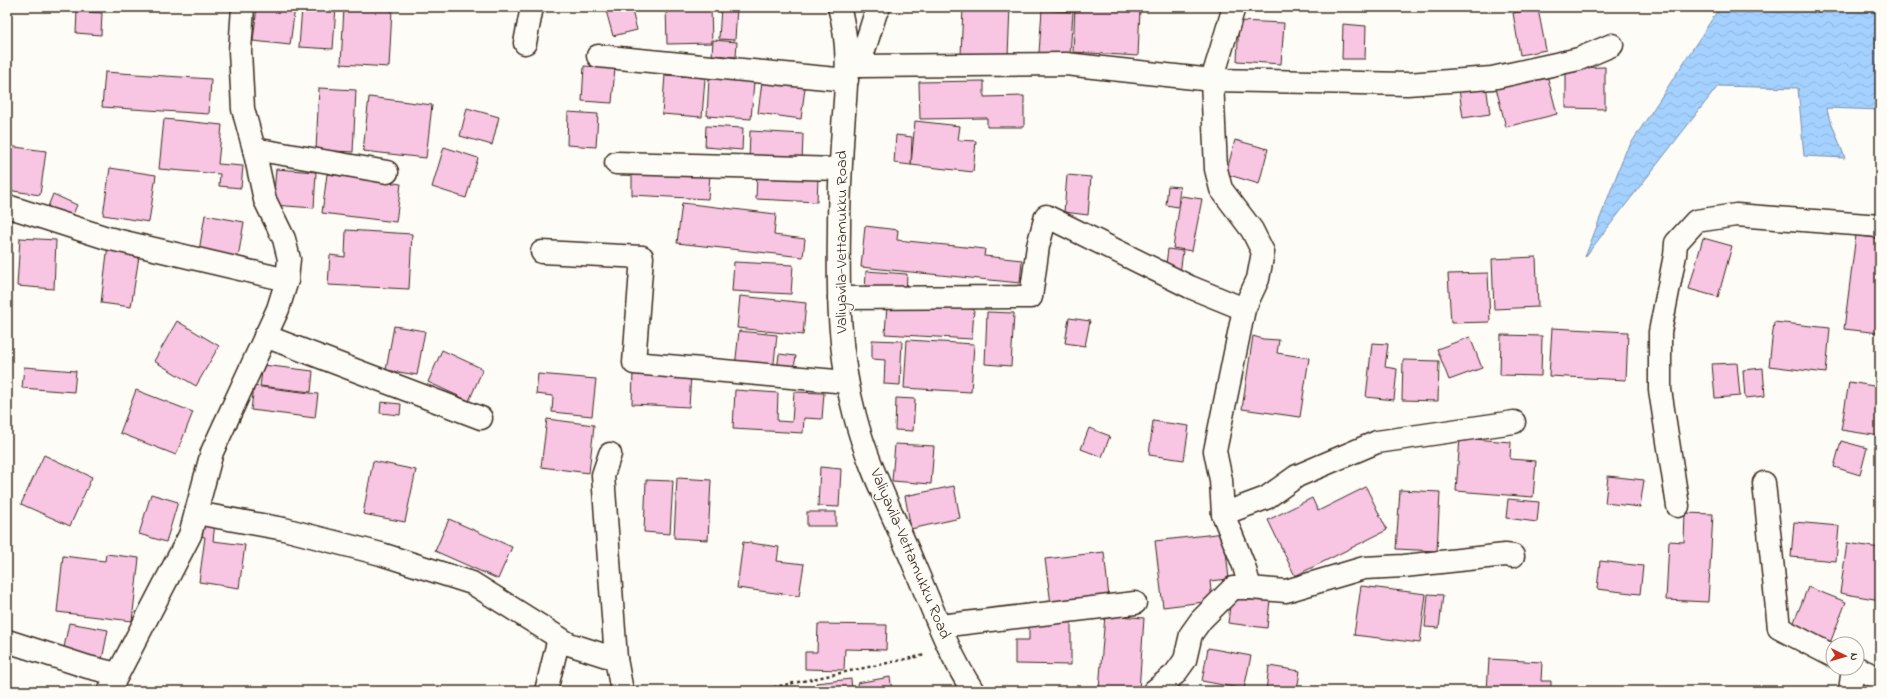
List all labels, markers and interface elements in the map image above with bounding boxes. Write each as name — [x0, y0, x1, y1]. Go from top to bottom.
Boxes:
street label: Valiyavila-Vettamukku Road — [830, 150, 854, 335]
street label: Valiyavila-Vettamukku Road — [863, 464, 957, 643]
north arrow — [1825, 636, 1865, 676]
text: N — [1846, 652, 1862, 661]

